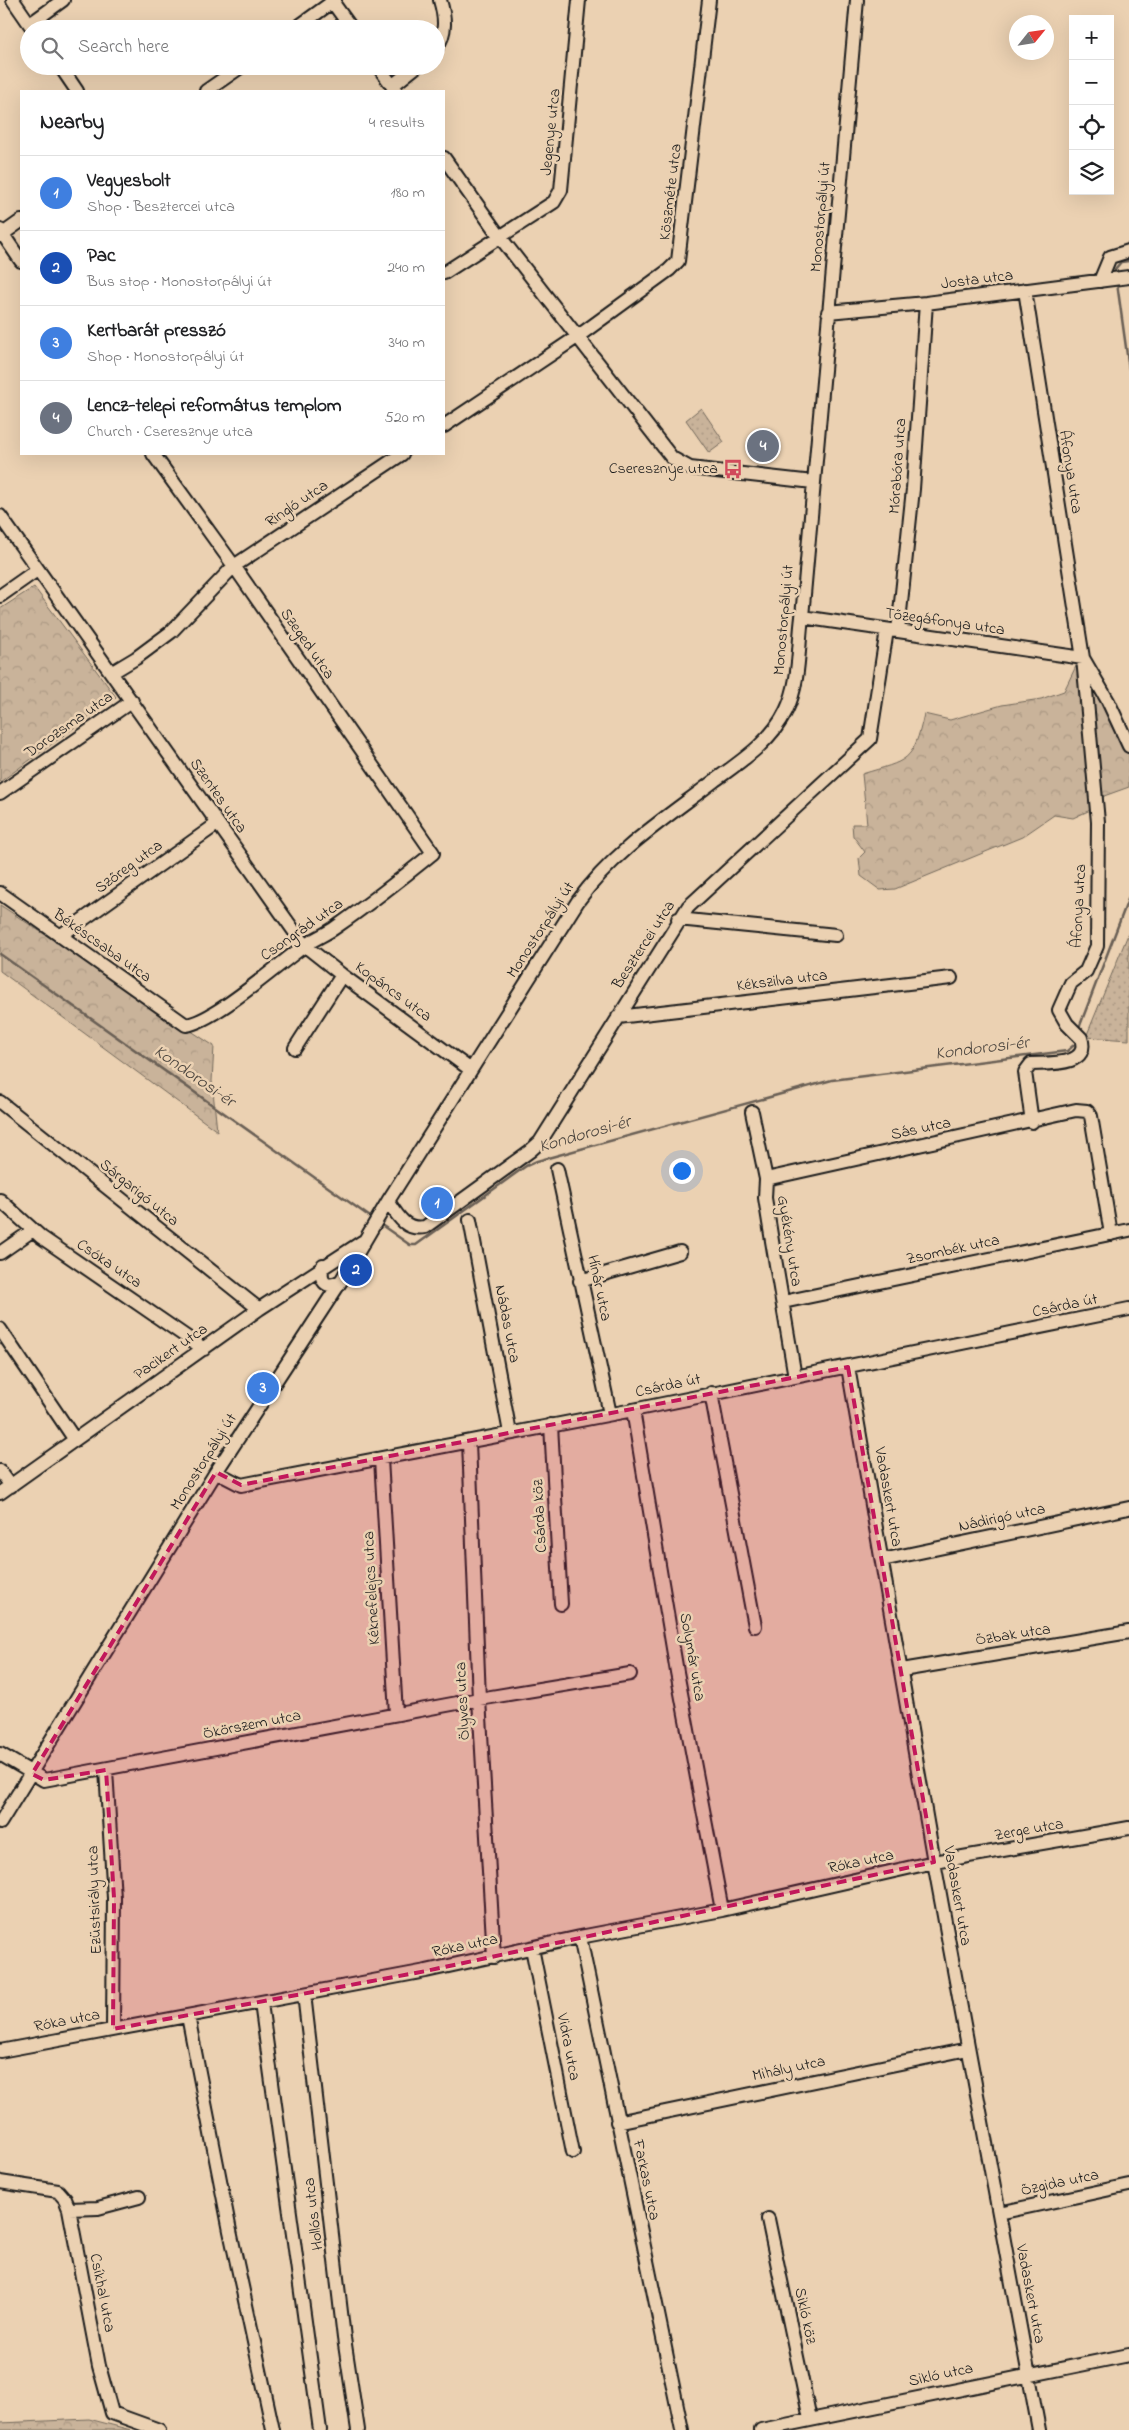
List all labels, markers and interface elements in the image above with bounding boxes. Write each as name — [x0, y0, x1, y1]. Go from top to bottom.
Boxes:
north arrow — [1009, 15, 1054, 60]
map controls — [1069, 15, 1114, 195]
button: + — [1069, 15, 1114, 60]
search box — [20, 20, 445, 75]
icon: search — [38, 34, 66, 62]
text: Search here — [78, 34, 169, 61]
button: − — [1069, 60, 1114, 105]
street label: Jegenye utca — [534, 87, 568, 177]
button: locate — [1069, 105, 1114, 150]
text: Nearby — [40, 108, 104, 138]
text: 4 results — [369, 111, 425, 135]
street label: Köszméte utca — [653, 142, 689, 242]
button: layers — [1069, 150, 1114, 195]
street label: Monostorpályi út — [804, 160, 838, 273]
text: Vegyesbolt — [87, 168, 171, 195]
text: 1 — [53, 181, 59, 205]
text: 180 m — [391, 181, 425, 205]
text: Shop · Besztercei utca — [87, 195, 235, 219]
text: Pac — [87, 243, 116, 270]
text: 2 — [52, 256, 60, 280]
text: 240 m — [387, 256, 425, 280]
street label: Josta utca — [940, 264, 1014, 296]
text: Bus stop · Monostorpályi út — [87, 270, 272, 294]
text: Kertbarát presszó — [87, 318, 226, 345]
text: 3 — [53, 331, 59, 355]
text: 340 m — [388, 331, 425, 355]
text: Shop · Monostorpályi út — [87, 345, 244, 369]
text: Lencz-telepi református templom — [87, 393, 342, 420]
text: 4 — [53, 406, 59, 430]
text: 520 m — [385, 406, 425, 430]
street label: Mórabóra utca — [883, 417, 913, 515]
text: Church · Cseresznye utca — [87, 420, 253, 444]
pin: 4 — [747, 427, 779, 465]
street label: Áfonya utca — [1052, 428, 1088, 516]
place label: Cseresznye utca — [609, 457, 718, 481]
bus stop icon: Cseresznye utca — [722, 458, 744, 480]
street label: Ringló utca — [261, 474, 333, 534]
street label: Monostorpályi út — [767, 563, 801, 676]
street label: Tőzegáfonya utca — [884, 602, 1006, 642]
street label: Szeged utca — [274, 604, 340, 684]
street label: Dorozsma utca — [19, 685, 118, 765]
street label: Szentes utca — [183, 754, 253, 838]
street label: Szőreg utca — [90, 834, 168, 900]
street label: Áfonya utca — [1065, 863, 1093, 949]
street label: Monostorpályi út — [501, 876, 582, 983]
street label: Csongrád utca — [256, 892, 348, 968]
street label: Besztercei utca — [606, 896, 682, 995]
street label: Békéscsaba utca — [47, 902, 156, 989]
street label: Kopáncs utca — [349, 956, 437, 1028]
street label: Kékszilva utca — [735, 964, 829, 998]
water label: Kondorosi-ér — [934, 1030, 1033, 1068]
water label: Kondorosi-ér — [148, 1039, 242, 1116]
water label: Kondorosi-ér — [536, 1109, 636, 1160]
street label: Sás utca — [889, 1111, 953, 1147]
street label: Sárgarigó utca — [94, 1153, 184, 1233]
your location — [669, 1158, 695, 1184]
pin: 1 — [421, 1184, 453, 1222]
street label: Gyékény utca — [770, 1194, 808, 1288]
street label: Zsombék utca — [904, 1228, 1002, 1272]
street label: Csóka utca — [71, 1233, 147, 1295]
pin: 2 — [340, 1251, 372, 1289]
street label: Hínár utca — [580, 1253, 618, 1323]
street label: Nádas utca — [488, 1283, 526, 1365]
street label: Csárda út — [1030, 1287, 1100, 1325]
street label: Pacikert utca — [129, 1318, 213, 1386]
street label: Csárda út — [633, 1367, 703, 1405]
pin: 3 — [247, 1369, 279, 1407]
street label: Monostorpályi út — [164, 1408, 244, 1515]
street label: Vadaskert utca — [867, 1444, 909, 1549]
street label: Csárda köz — [526, 1478, 554, 1553]
street label: Nádirigó utca — [956, 1497, 1048, 1539]
street label: Kéknefelejcs utca — [357, 1530, 387, 1646]
street label: Solymár utca — [672, 1611, 712, 1703]
street label: Őzbak utca — [974, 1617, 1052, 1653]
street label: Ölyves utca — [449, 1661, 477, 1741]
street label: Ökörszem utca — [201, 1704, 303, 1746]
street label: Zerge utca — [993, 1812, 1065, 1848]
street label: Róka utca — [826, 1843, 896, 1881]
street label: Vadaskert utca — [936, 1843, 978, 1948]
street label: Ezüstsirály utca — [81, 1845, 109, 1955]
street label: Róka utca — [430, 1927, 500, 1965]
street label: Róka utca — [32, 2003, 102, 2039]
street label: Vidra utca — [550, 2010, 586, 2083]
street label: Mihály utca — [750, 2050, 828, 2088]
street label: Farkas utca — [626, 2136, 666, 2223]
street label: Őzgida utca — [1019, 2163, 1101, 2203]
street label: Hollós utca — [298, 2176, 330, 2252]
street label: Vadaskert utca — [1008, 2241, 1051, 2346]
street label: Csíkhal utca — [83, 2251, 121, 2335]
street label: Sikló köz — [787, 2286, 823, 2347]
street label: Sikló utca — [907, 2356, 975, 2394]

